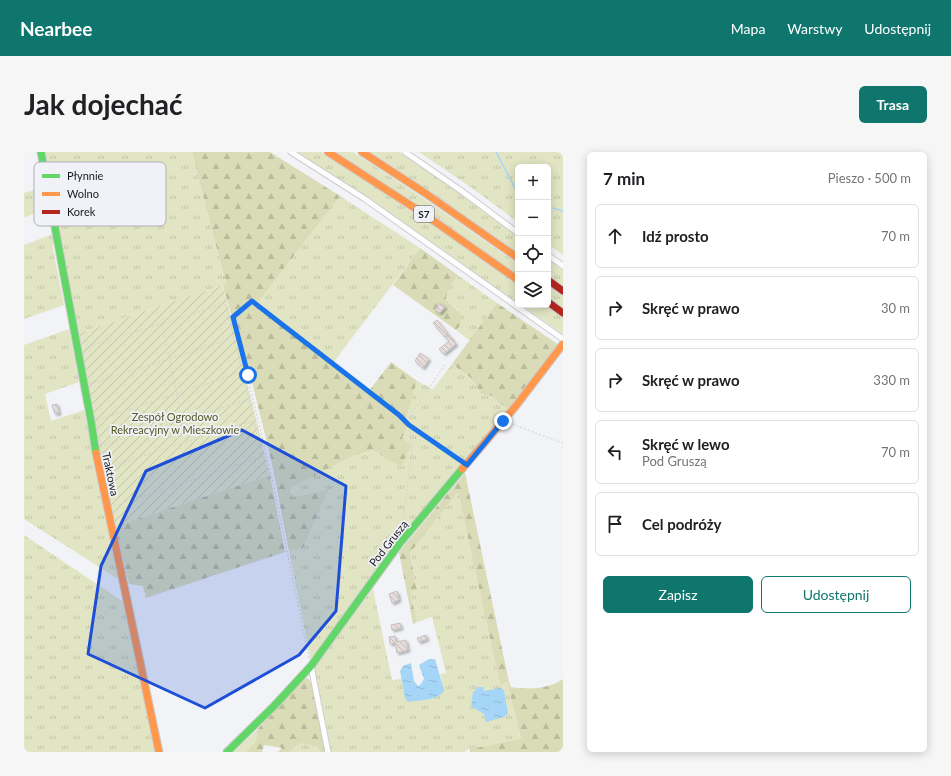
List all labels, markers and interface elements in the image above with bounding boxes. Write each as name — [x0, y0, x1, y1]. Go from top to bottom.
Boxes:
text: Nearbee — [20, 17, 92, 40]
text: Mapa — [731, 20, 765, 37]
text: Warstwy — [787, 20, 842, 37]
text: Udostępnij — [864, 20, 931, 37]
button: Trasa — [859, 86, 927, 123]
text: Jak dojechać — [24, 87, 183, 121]
legend — [34, 162, 166, 226]
map controls — [515, 164, 551, 308]
button: + — [515, 164, 551, 200]
text: 7 min — [603, 168, 645, 189]
text: Płynnie — [67, 169, 104, 182]
text: Pieszo · 500 m — [828, 170, 911, 186]
text: Wolno — [67, 187, 99, 200]
button: − — [515, 200, 551, 236]
text: Korek — [67, 205, 96, 218]
road number: S7 — [414, 206, 434, 222]
icon: ahead — [604, 225, 626, 247]
text: Idź prosto — [642, 227, 709, 245]
text: 70 m — [881, 228, 910, 244]
button: locate — [515, 236, 551, 272]
button: layers — [515, 272, 551, 308]
icon: right — [604, 297, 626, 319]
text: Skręć w prawo — [642, 299, 740, 317]
text: 30 m — [881, 300, 910, 316]
route start — [239, 366, 257, 384]
icon: right — [604, 369, 626, 391]
text: Skręć w prawo — [642, 371, 740, 389]
text: 330 m — [873, 372, 910, 388]
park label: Zespół Ogrodowo Rekreacyjny w Mieszkowie — [111, 410, 239, 436]
route end — [494, 412, 512, 430]
text: Skręć w lewo — [642, 435, 730, 453]
icon: left — [604, 441, 626, 463]
text: 70 m — [881, 444, 910, 460]
street label: Traktowa — [100, 451, 122, 497]
text: Pod Gruszą — [642, 453, 707, 469]
icon: arrive — [604, 513, 626, 535]
text: Cel podróży — [642, 515, 721, 533]
street label: Pod Gruszą — [366, 517, 410, 569]
button: Zapisz — [603, 576, 753, 613]
button: Udostępnij — [761, 576, 911, 613]

